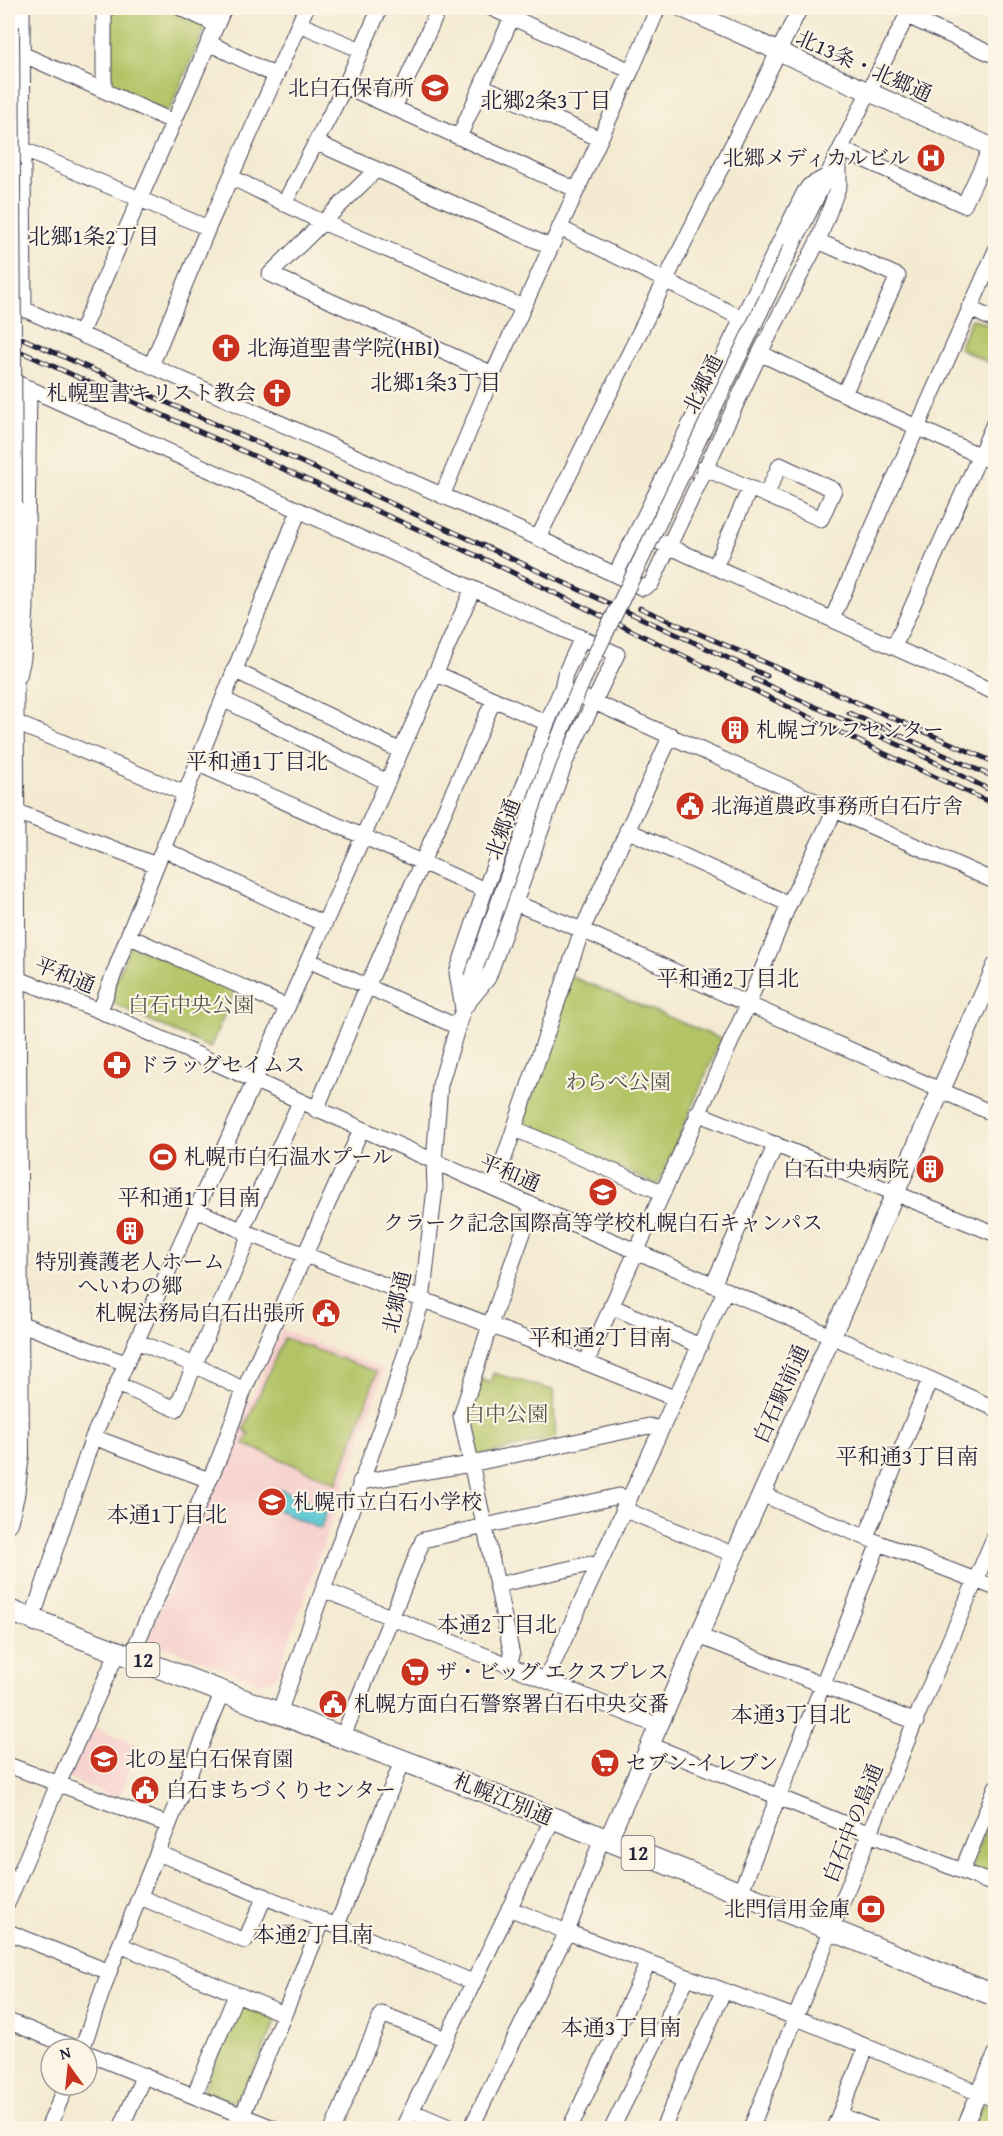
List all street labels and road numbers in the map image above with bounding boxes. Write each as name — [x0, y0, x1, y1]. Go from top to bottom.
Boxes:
street label: 北13条・北郷通 — [791, 22, 937, 109]
street label: 北郷通 — [675, 349, 730, 419]
street label: 北郷通 — [477, 794, 528, 864]
street label: 平和通 — [30, 948, 100, 1001]
street label: 平和通 — [475, 1146, 545, 1199]
street label: 北郷通 — [374, 1268, 419, 1336]
street label: 白石駅前通 — [745, 1340, 816, 1448]
road number: 12 — [126, 1643, 160, 1677]
street label: 白石中の島通 — [815, 1759, 891, 1887]
street label: 札幌江別通 — [449, 1764, 558, 1833]
road number: 12 — [622, 1836, 654, 1870]

